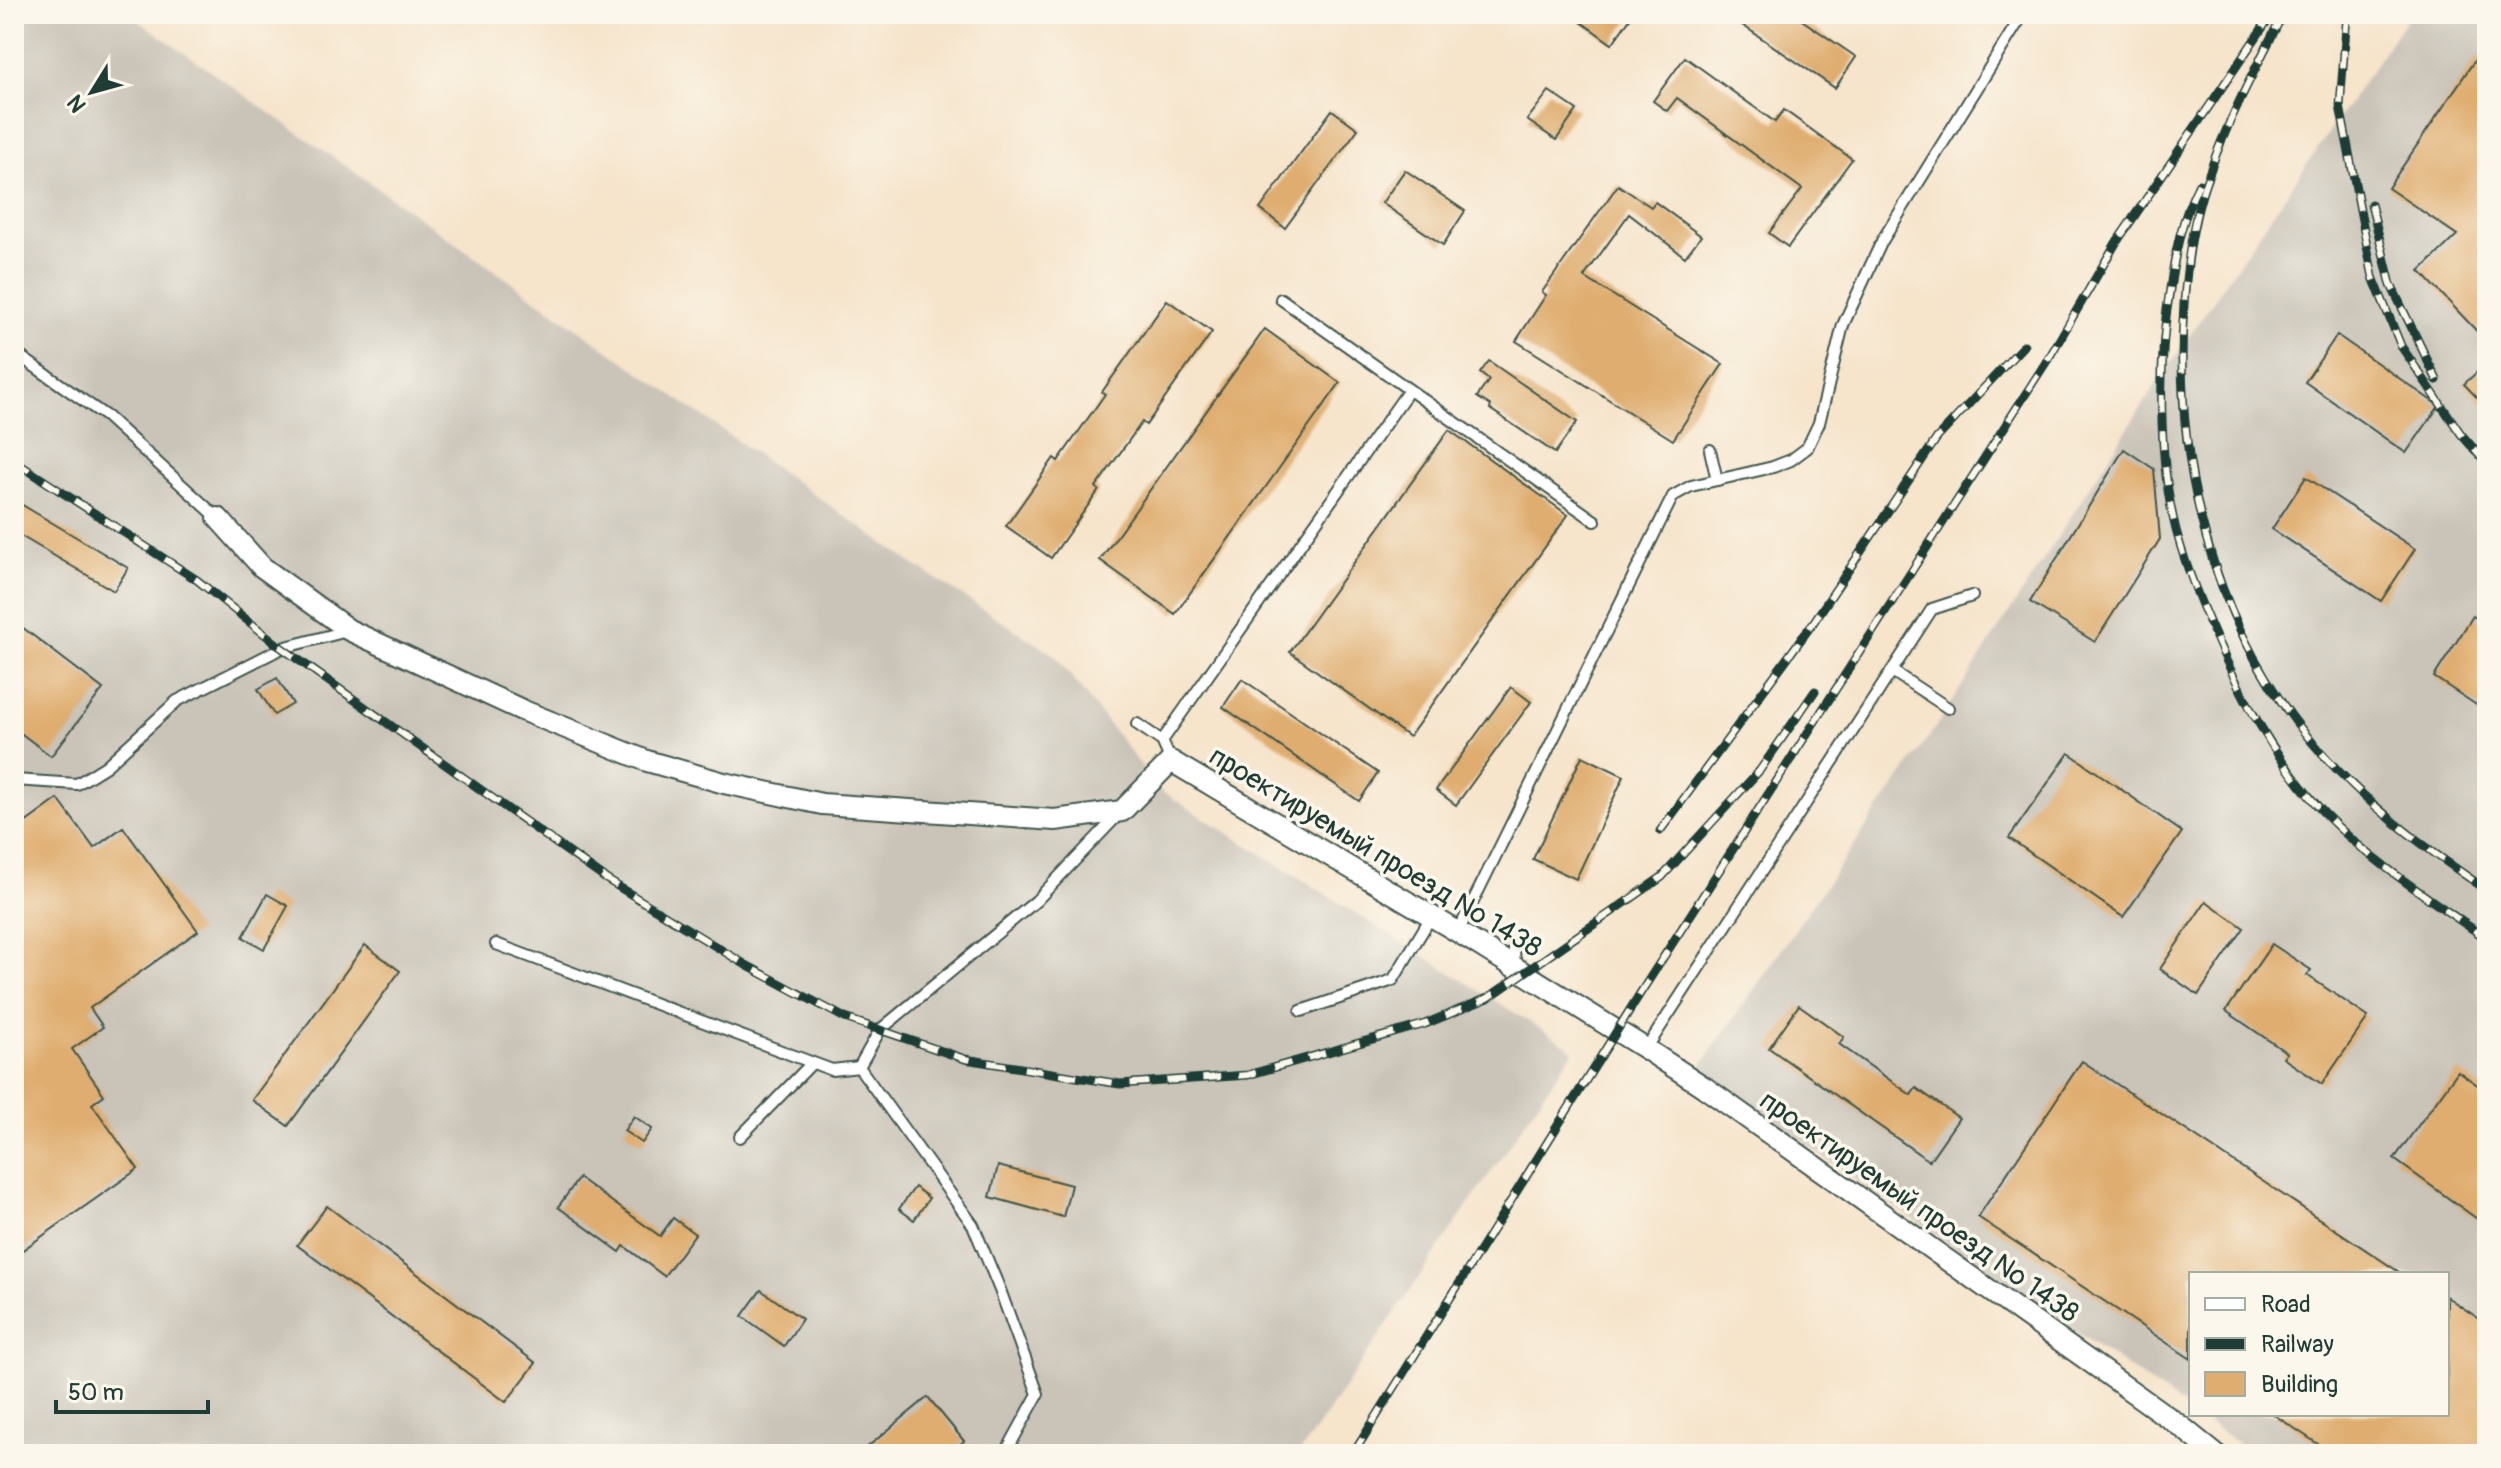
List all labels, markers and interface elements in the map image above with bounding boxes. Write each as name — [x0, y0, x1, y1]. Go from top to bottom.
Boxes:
north arrow — [52, 52, 132, 132]
text: N — [61, 89, 92, 118]
street label: проектируемый проезд № 1438 — [1203, 739, 1548, 966]
street label: проектируемый проезд № 1438 — [1753, 1083, 2086, 1331]
legend — [2189, 1272, 2449, 1416]
text: Road — [2261, 1290, 2311, 1319]
text: Railway — [2261, 1330, 2334, 1359]
scale bar — [56, 1364, 208, 1414]
text: Building — [2261, 1370, 2338, 1399]
text: 50 m — [68, 1378, 124, 1407]

